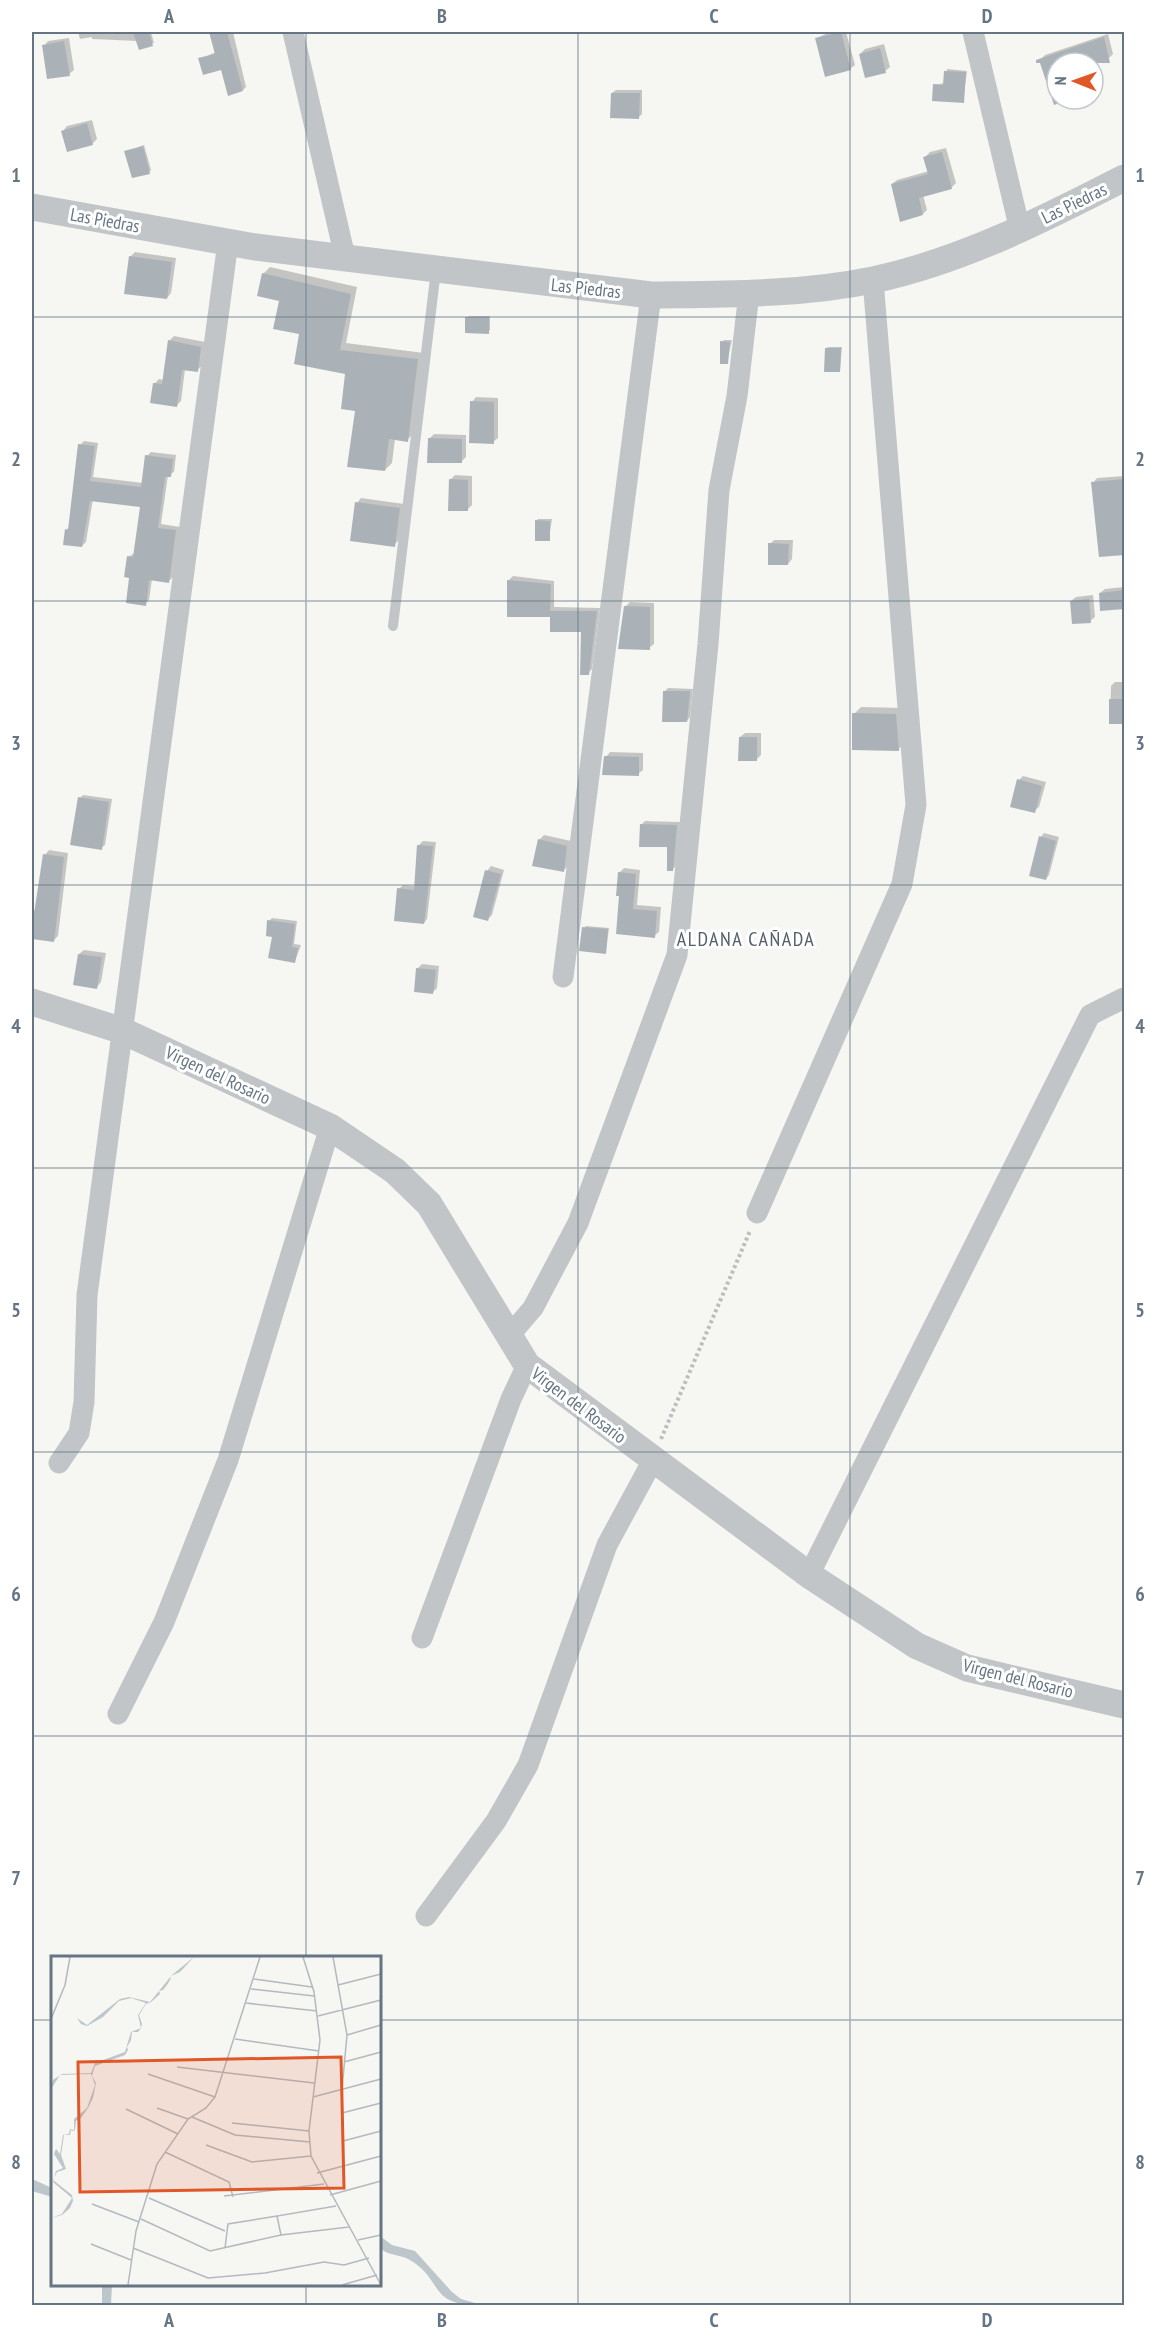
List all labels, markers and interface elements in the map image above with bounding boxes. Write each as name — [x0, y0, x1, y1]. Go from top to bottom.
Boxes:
text: A — [163, 3, 175, 29]
text: B — [437, 3, 447, 29]
text: C — [709, 3, 719, 29]
text: D — [982, 3, 993, 29]
north arrow — [1045, 51, 1105, 111]
text: N — [1050, 76, 1070, 85]
text: 1 — [11, 162, 21, 188]
text: 1 — [1135, 162, 1145, 188]
street label: Las Piedras — [1038, 177, 1110, 229]
street label: Las Piedras — [69, 203, 141, 237]
street label: Las Piedras — [550, 273, 622, 303]
text: 2 — [11, 446, 21, 472]
text: 2 — [1135, 446, 1145, 472]
text: 3 — [11, 730, 21, 756]
text: 3 — [1135, 730, 1145, 756]
district label: ALDANA CAÑADA — [677, 926, 815, 952]
text: 4 — [11, 1013, 21, 1039]
text: 4 — [1135, 1013, 1145, 1039]
street label: Virgen del Rosario — [161, 1040, 274, 1109]
text: 5 — [11, 1297, 21, 1323]
text: 5 — [1135, 1297, 1145, 1323]
street label: Virgen del Rosario — [526, 1361, 631, 1448]
text: 6 — [11, 1581, 21, 1607]
text: 6 — [1135, 1581, 1145, 1607]
street label: Virgen del Rosario — [959, 1653, 1076, 1703]
text: 7 — [11, 1865, 21, 1891]
text: 7 — [1135, 1865, 1145, 1891]
inset map — [51, 1956, 381, 2286]
text: 8 — [11, 2149, 21, 2175]
text: 8 — [1135, 2149, 1145, 2175]
text: A — [163, 2307, 175, 2333]
text: B — [437, 2307, 447, 2333]
text: C — [709, 2307, 719, 2333]
text: D — [982, 2307, 993, 2333]

